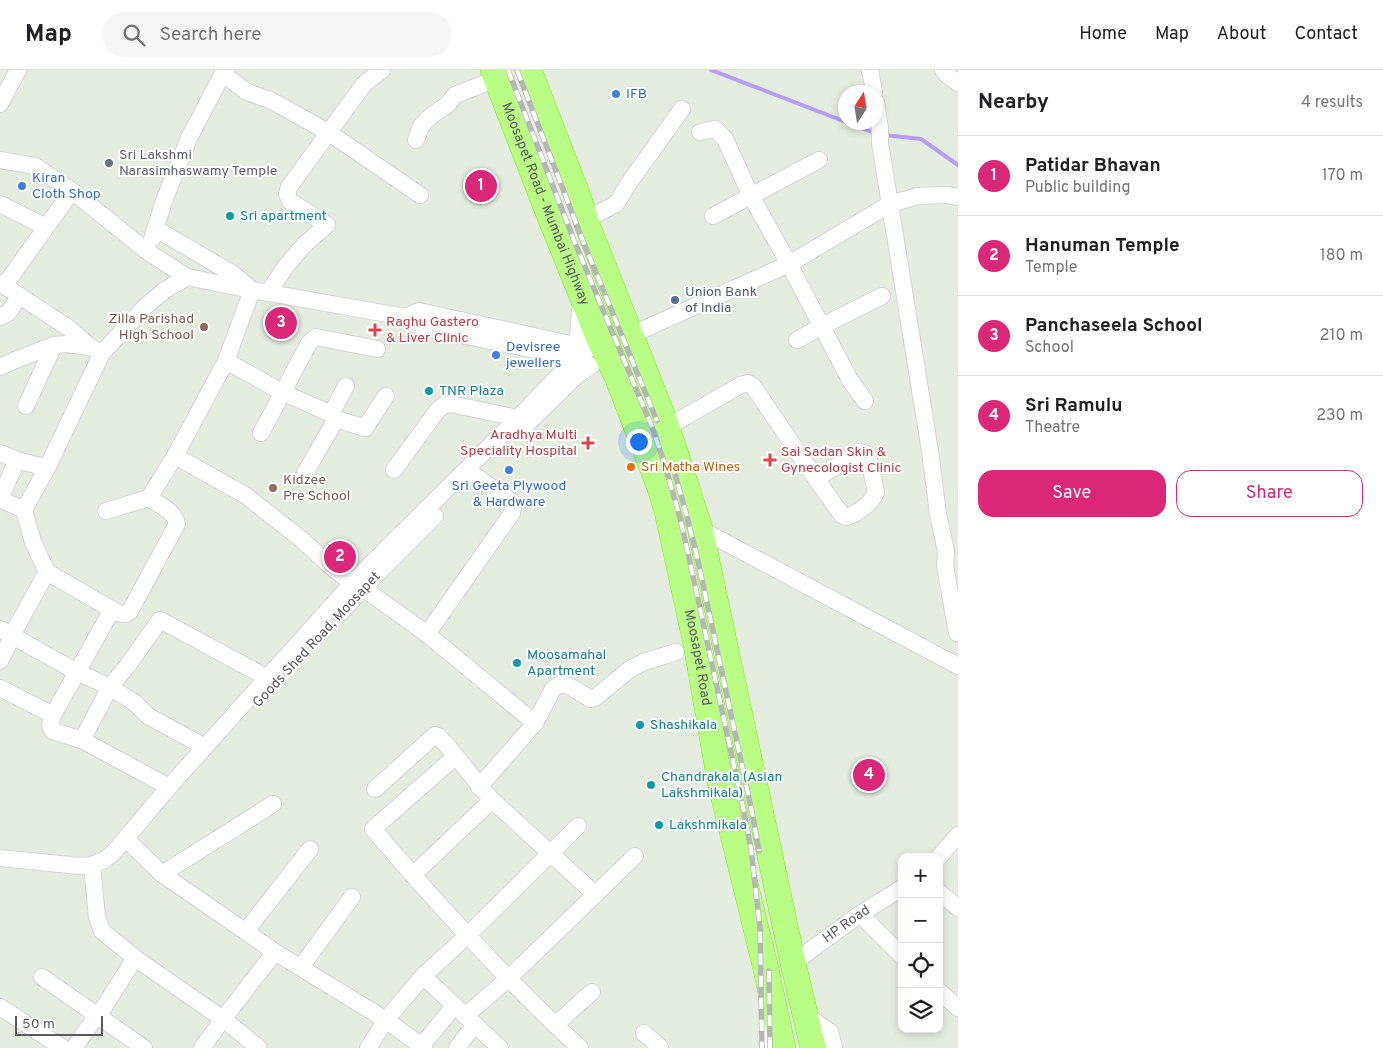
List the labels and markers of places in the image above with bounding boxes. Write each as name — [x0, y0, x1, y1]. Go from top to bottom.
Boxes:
place label: IFB — [626, 86, 647, 103]
marker: IFB — [610, 88, 622, 100]
place label: Sri Lakshmi Narasimhaswamy Temple — [119, 147, 277, 180]
marker: Sri Lakshmi Narasimhaswamy Temple — [103, 157, 115, 169]
pin: 1 — [465, 167, 497, 205]
place label: Kiran Cloth Shop — [32, 170, 101, 203]
marker: Kiran Cloth Shop — [16, 180, 28, 192]
place label: Sri apartment — [240, 208, 327, 225]
marker: Sri apartment — [224, 210, 236, 222]
place label: Union Bank of India — [685, 284, 757, 317]
marker: Union Bank of India — [669, 294, 681, 306]
pin: 3 — [265, 304, 297, 342]
place label: Zilla Parishad High School — [108, 311, 194, 344]
place label: Raghu Gastero & Liver Clinic — [386, 314, 479, 347]
marker: Zilla Parishad High School — [198, 321, 210, 333]
marker: Raghu Gastero & Liver Clinic — [368, 323, 382, 337]
place label: Devisree jewellers — [505, 339, 561, 372]
marker: Devisree jewellers — [490, 349, 502, 361]
place label: TNR Plaza — [439, 383, 504, 400]
marker: TNR Plaza — [423, 385, 435, 397]
place label: Aradhya Multi Speciality Hospital — [460, 427, 577, 460]
marker: Aradhya Multi Speciality Hospital — [581, 436, 595, 450]
place label: Sai Sadan Skin & Gynecologist Clinic — [781, 444, 902, 477]
marker: Sai Sadan Skin & Gynecologist Clinic — [763, 453, 777, 467]
place label: Sri Matha Wines — [641, 459, 740, 476]
marker: Sri Matha Wines — [625, 461, 637, 473]
marker: Sri Geeta Plywood & Hardware — [503, 464, 515, 476]
place label: Kidzee Pre School — [283, 472, 350, 505]
place label: Sri Geeta Plywood & Hardware — [452, 478, 566, 511]
marker: Kidzee Pre School — [267, 482, 279, 494]
pin: 2 — [324, 538, 356, 576]
place label: Moosamahal Apartment — [527, 647, 606, 680]
marker: Moosamahal Apartment — [511, 657, 523, 669]
place label: Shashikala — [650, 717, 717, 734]
marker: Shashikala — [634, 719, 646, 731]
pin: 4 — [853, 756, 885, 794]
place label: Chandrakala (Asian Lakshmikala) — [661, 769, 782, 802]
marker: Chandrakala (Asian Lakshmikala) — [645, 779, 657, 791]
place label: Lakshmikala — [669, 817, 747, 834]
marker: Lakshmikala — [653, 819, 665, 831]

